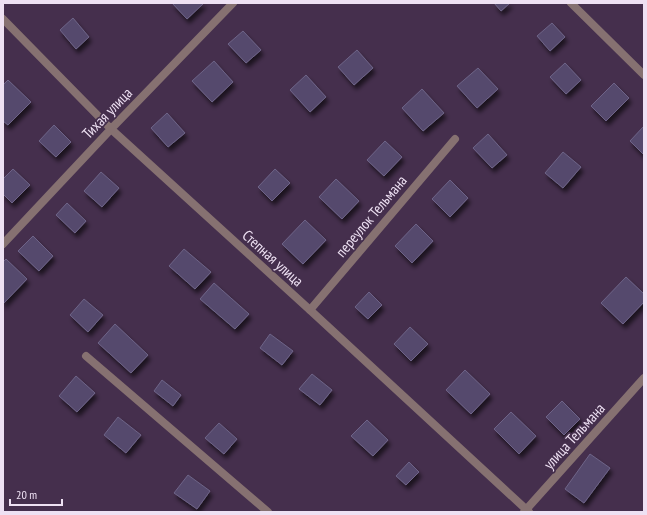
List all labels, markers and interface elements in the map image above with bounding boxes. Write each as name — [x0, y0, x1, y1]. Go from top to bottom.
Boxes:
street label: Тихая улица — [78, 83, 136, 143]
street label: переулок Тельмана — [331, 171, 411, 261]
street label: Степная улица — [239, 226, 307, 290]
street label: улица Тельмана — [539, 399, 609, 473]
scale bar — [10, 481, 62, 507]
text: 20 m — [16, 487, 37, 502]

